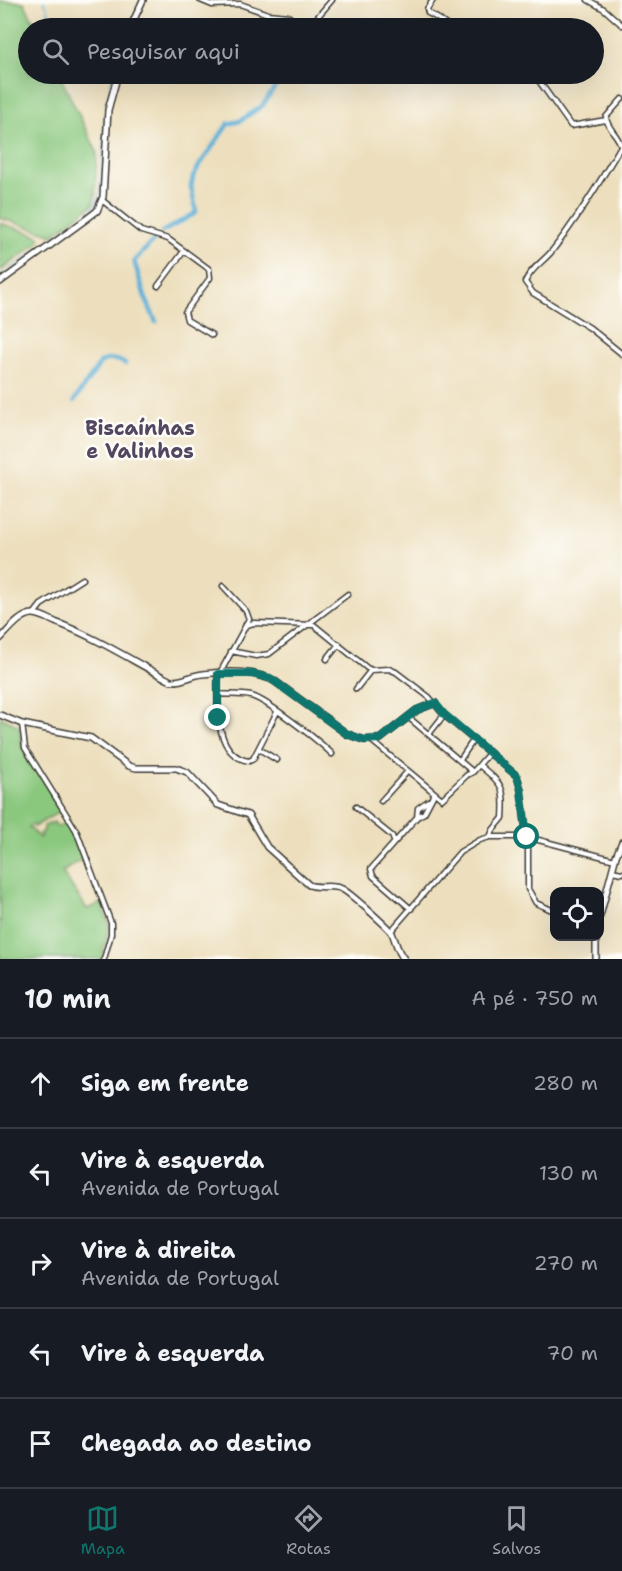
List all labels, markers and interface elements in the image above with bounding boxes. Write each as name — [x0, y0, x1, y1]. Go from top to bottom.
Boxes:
search box — [18, 18, 604, 84]
icon: search — [39, 35, 72, 68]
text: Pesquisar aqui — [87, 37, 240, 66]
district label: Biscaínhas e Valinhos — [85, 415, 195, 464]
route end — [204, 704, 230, 730]
route start — [513, 823, 539, 849]
map controls — [550, 887, 604, 941]
button: locate — [550, 887, 604, 941]
text: 10 min — [24, 981, 111, 1016]
text: A pé · 750 m — [471, 985, 598, 1011]
icon: ahead — [24, 1067, 57, 1100]
text: Siga em frente — [81, 1069, 249, 1098]
text: 280 m — [533, 1070, 598, 1096]
text: Vire à esquerda — [81, 1146, 264, 1175]
icon: left — [24, 1157, 57, 1190]
text: 130 m — [539, 1160, 598, 1186]
text: Avenida de Portugal — [81, 1175, 279, 1201]
text: Vire à direita — [81, 1236, 235, 1265]
icon: right — [24, 1247, 57, 1280]
text: 270 m — [534, 1250, 598, 1276]
text: Avenida de Portugal — [81, 1265, 279, 1291]
icon: left — [24, 1337, 57, 1370]
text: Vire à esquerda — [81, 1339, 264, 1368]
text: 70 m — [546, 1340, 598, 1366]
icon: arrive — [24, 1427, 57, 1460]
text: Chegada ao destino — [81, 1429, 312, 1458]
tab: Mapa — [81, 1502, 125, 1559]
tab: Rotas — [286, 1502, 331, 1559]
tab: Salvos — [492, 1502, 541, 1559]

